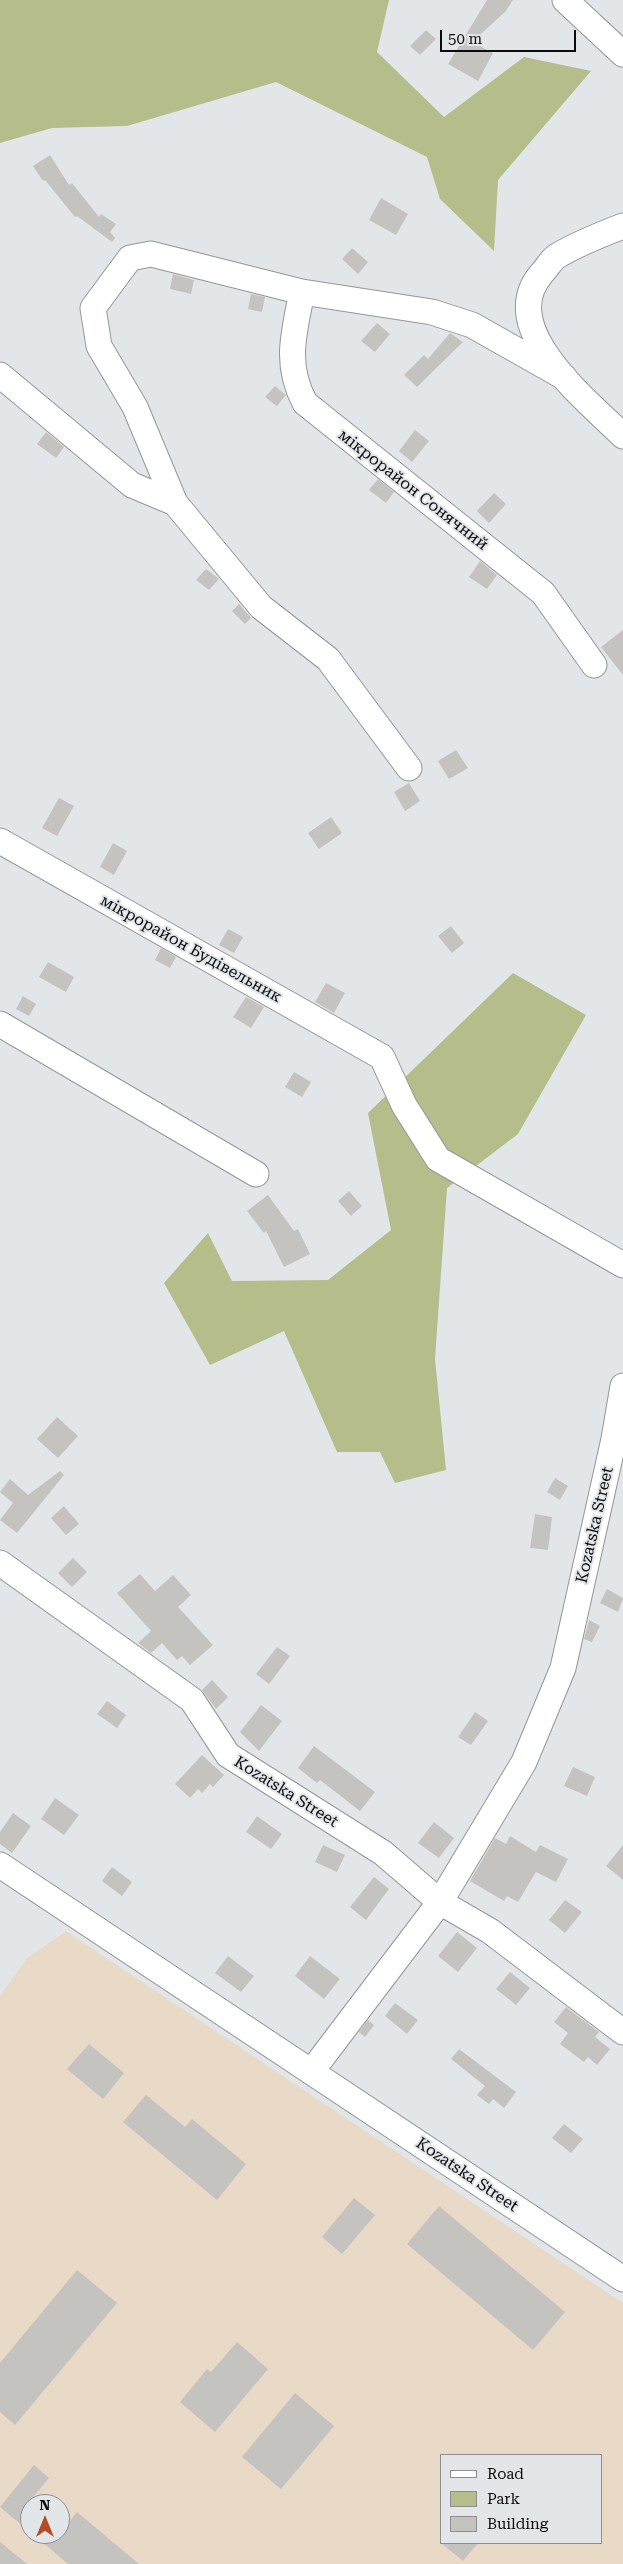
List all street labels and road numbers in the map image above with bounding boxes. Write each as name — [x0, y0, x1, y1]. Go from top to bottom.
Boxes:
street label: мікрорайон Сонячний — [334, 426, 492, 554]
street label: мікрорайон Будівельник — [97, 891, 285, 1007]
street label: Kozatska Street — [572, 1465, 618, 1585]
street label: Kozatska Street — [230, 1752, 342, 1832]
street label: Kozatska Street — [412, 2134, 522, 2216]

